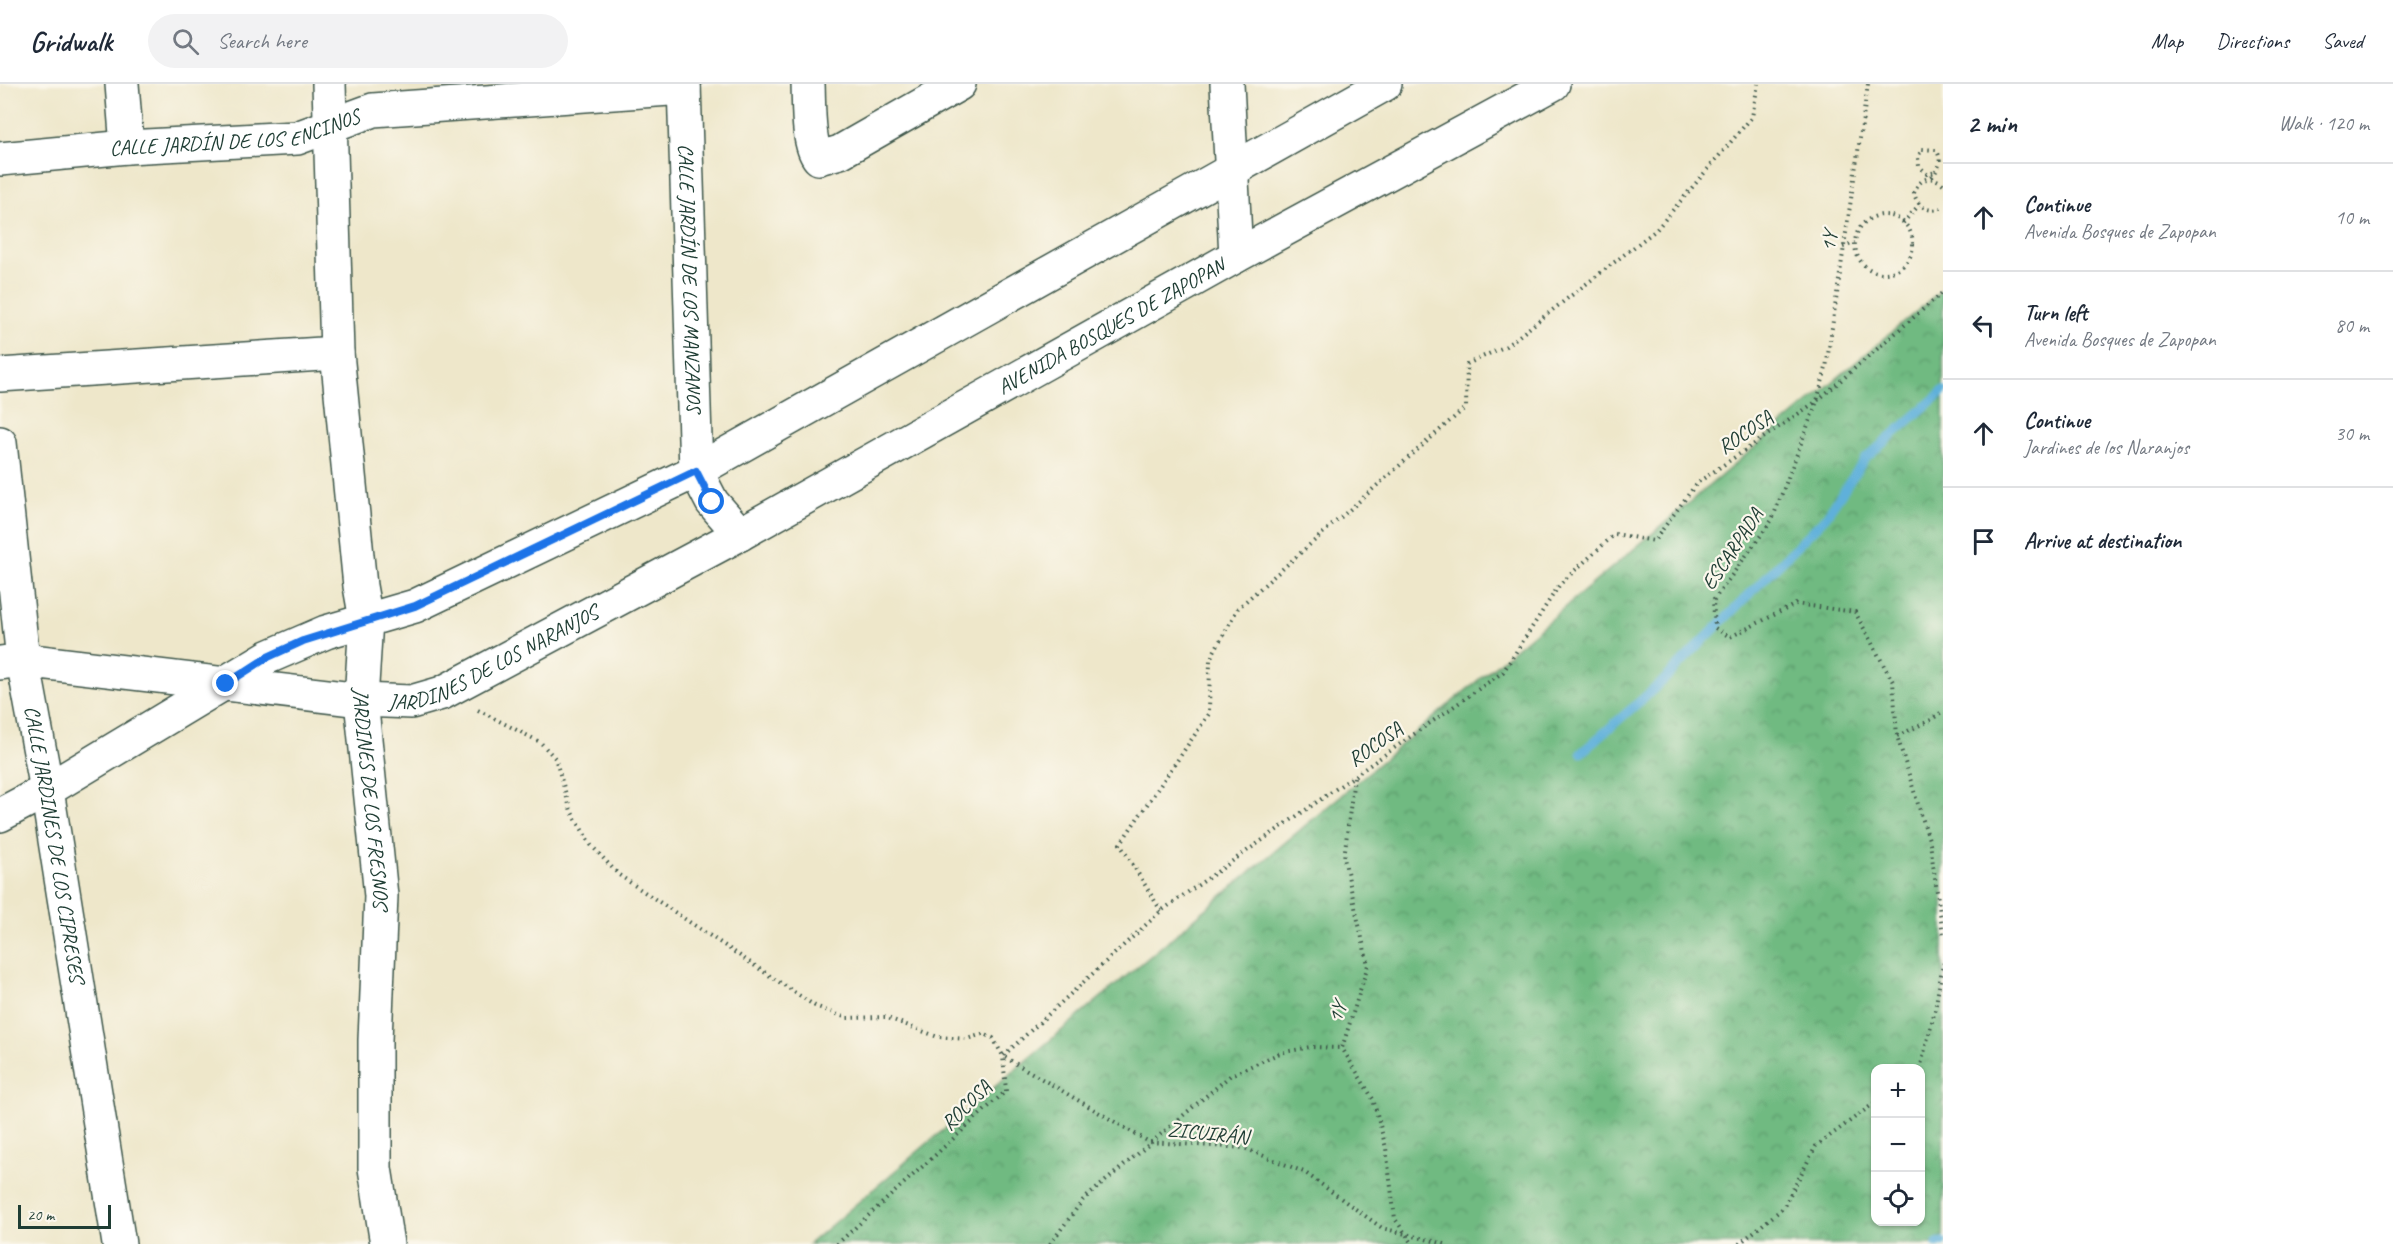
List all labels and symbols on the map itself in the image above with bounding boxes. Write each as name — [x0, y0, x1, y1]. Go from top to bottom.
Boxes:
street label: CALLE JARDÍN DE LOS ENCINOS — [108, 102, 366, 162]
street label: CALLE JARDÍN DE LOS MANZANOS — [673, 143, 707, 415]
street label: 1Y — [1815, 225, 1844, 253]
street label: AVENIDA BOSQUES DE ZAPOPAN — [993, 250, 1232, 400]
street label: ROCOSA — [1712, 404, 1778, 460]
route start — [698, 488, 724, 514]
street label: ESCARPADA — [1695, 502, 1769, 595]
street label: JARDINES DE LOS NARANJOS — [387, 597, 606, 715]
route end — [212, 670, 238, 696]
street label: JARDINES DE LOS FRESNOS — [348, 687, 394, 913]
street label: CALLE JARDINES DE LOS CIPRESES — [19, 704, 91, 988]
street label: ROCOSA — [1343, 716, 1408, 772]
street label: 1Y — [1322, 994, 1354, 1026]
street label: ROCOSA — [935, 1074, 997, 1136]
street label: ZICUIRÁN — [1166, 1116, 1253, 1151]
scale bar — [18, 1202, 111, 1230]

